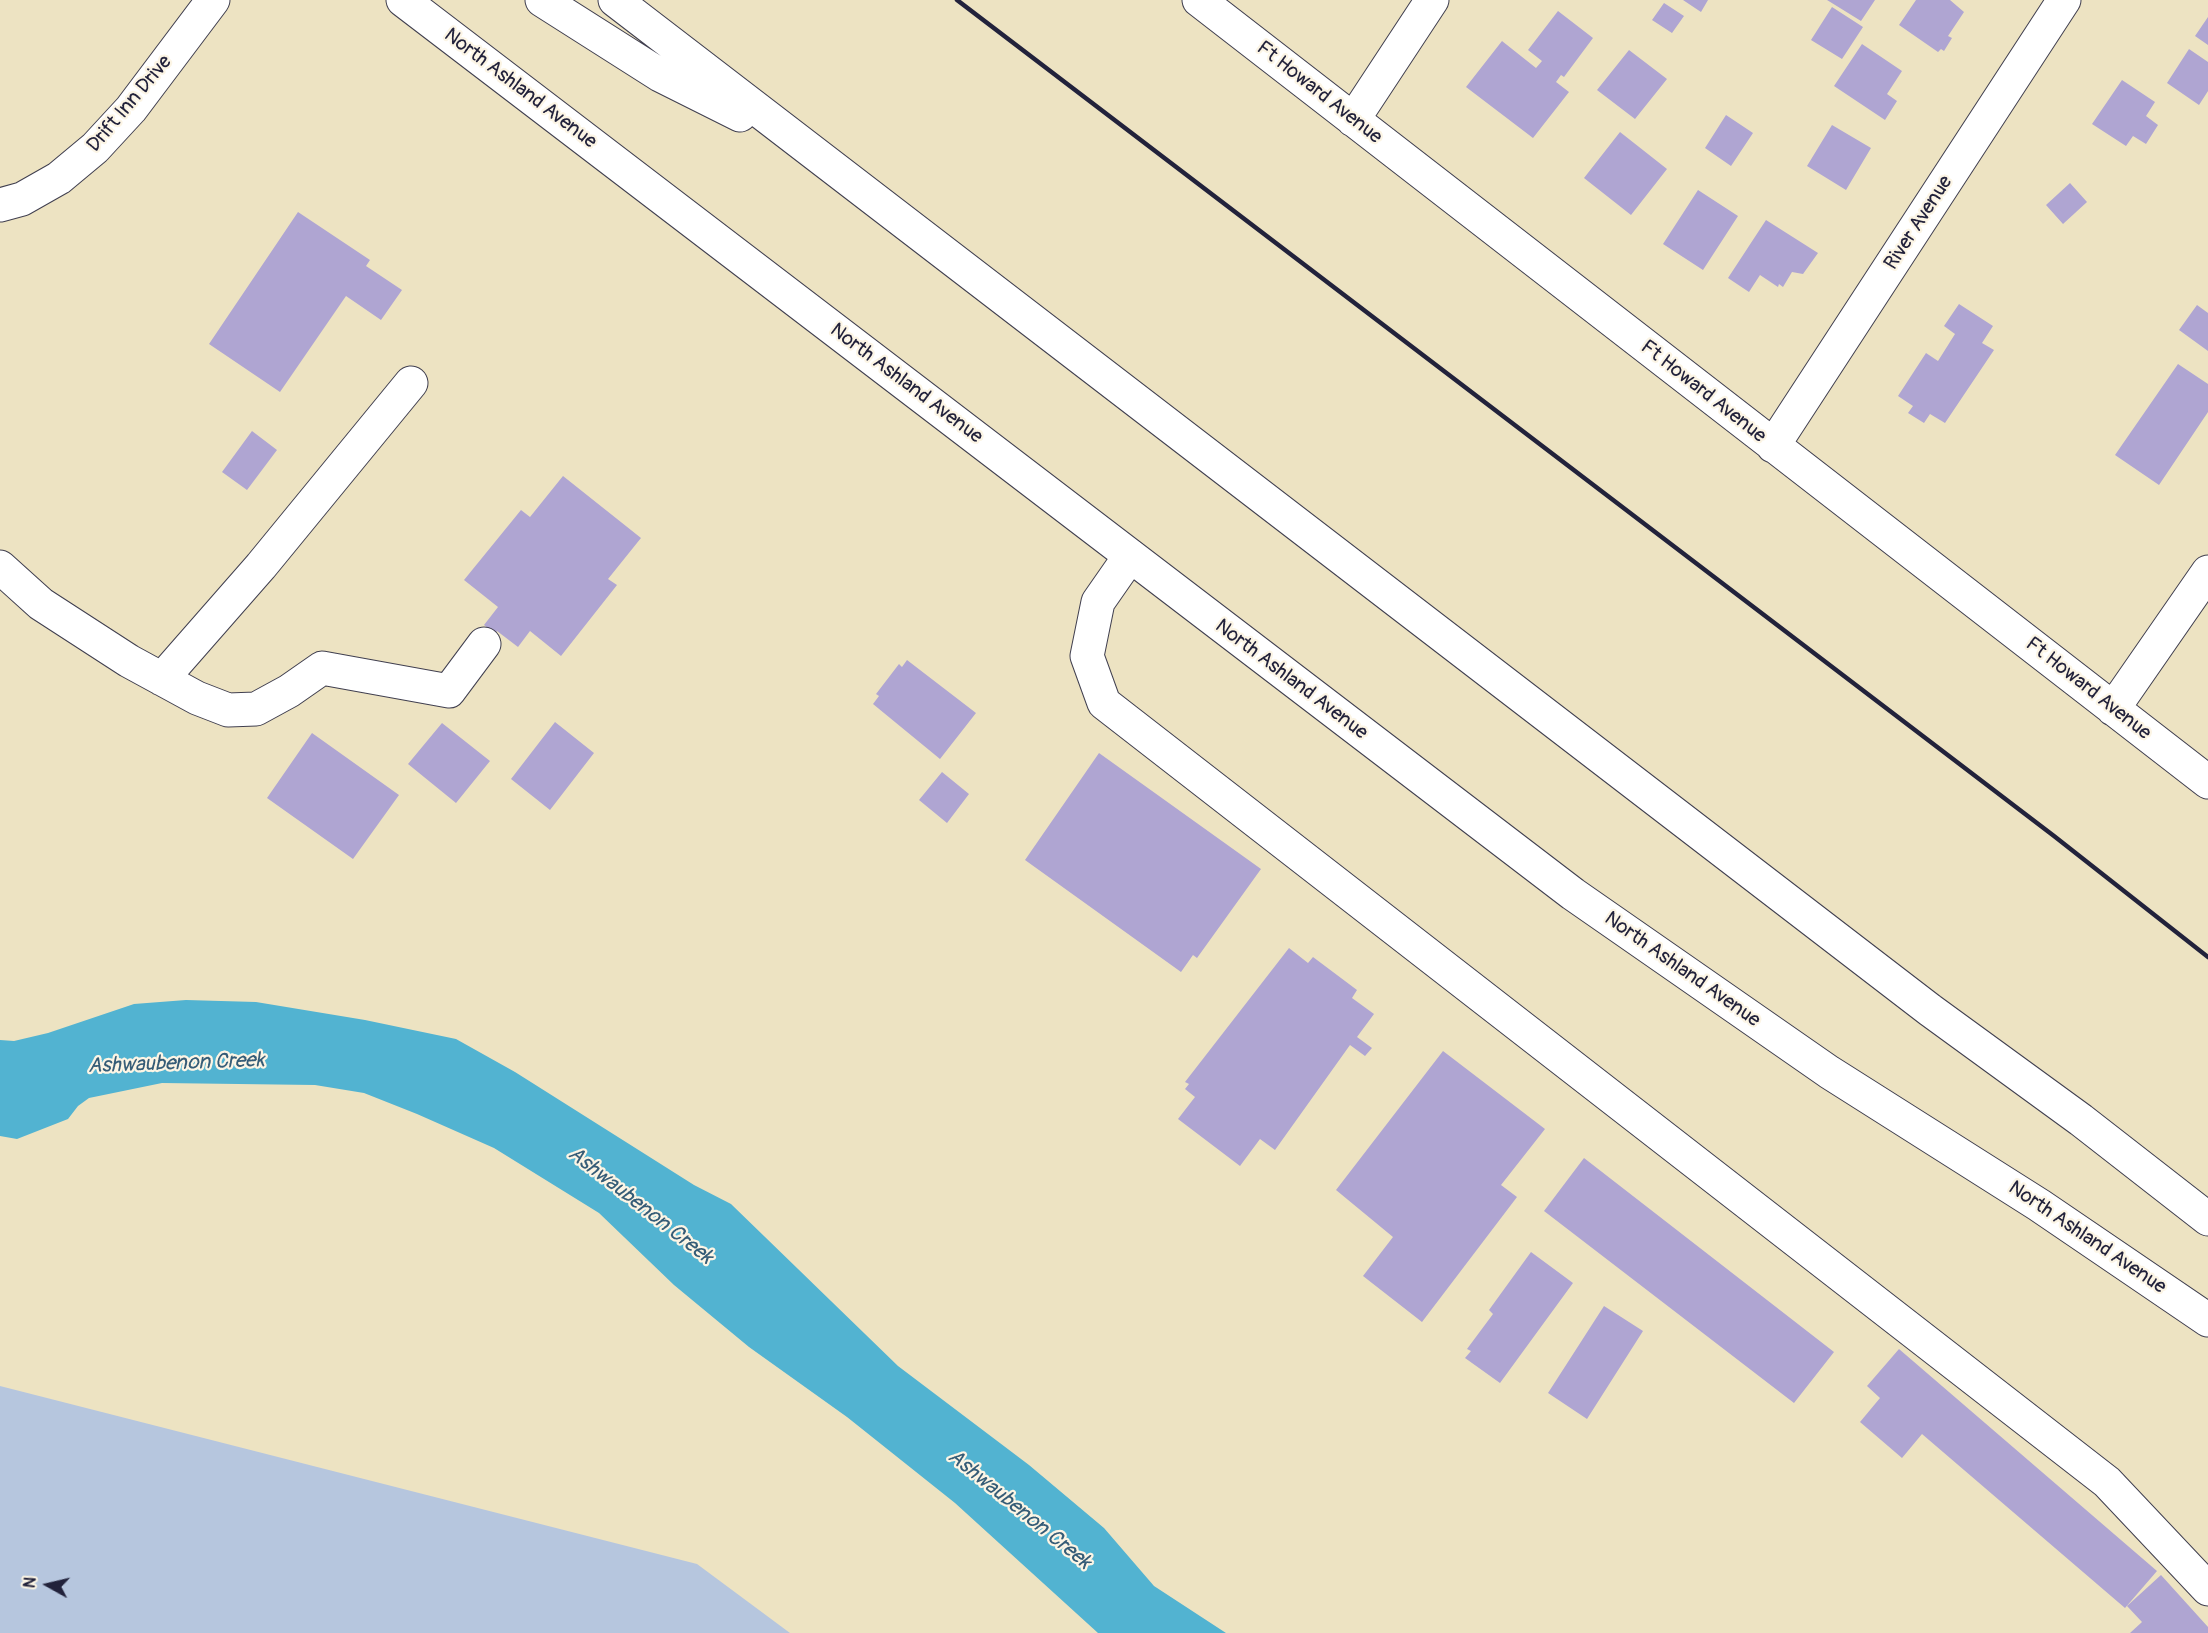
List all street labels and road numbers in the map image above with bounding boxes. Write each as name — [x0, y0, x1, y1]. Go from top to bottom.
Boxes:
street label: North Ashland Avenue — [439, 24, 601, 154]
street label: Ft Howard Avenue — [1251, 37, 1387, 149]
street label: Drift Inn Drive — [83, 51, 177, 157]
street label: River Avenue — [1880, 171, 1958, 275]
street label: North Ashland Avenue — [825, 319, 987, 449]
street label: Ft Howard Avenue — [1635, 336, 1771, 448]
street label: North Ashland Avenue — [1210, 615, 1372, 745]
street label: Ft Howard Avenue — [2020, 633, 2156, 745]
street label: North Ashland Avenue — [1599, 907, 1765, 1033]
street label: North Ashland Avenue — [2004, 1176, 2170, 1300]

